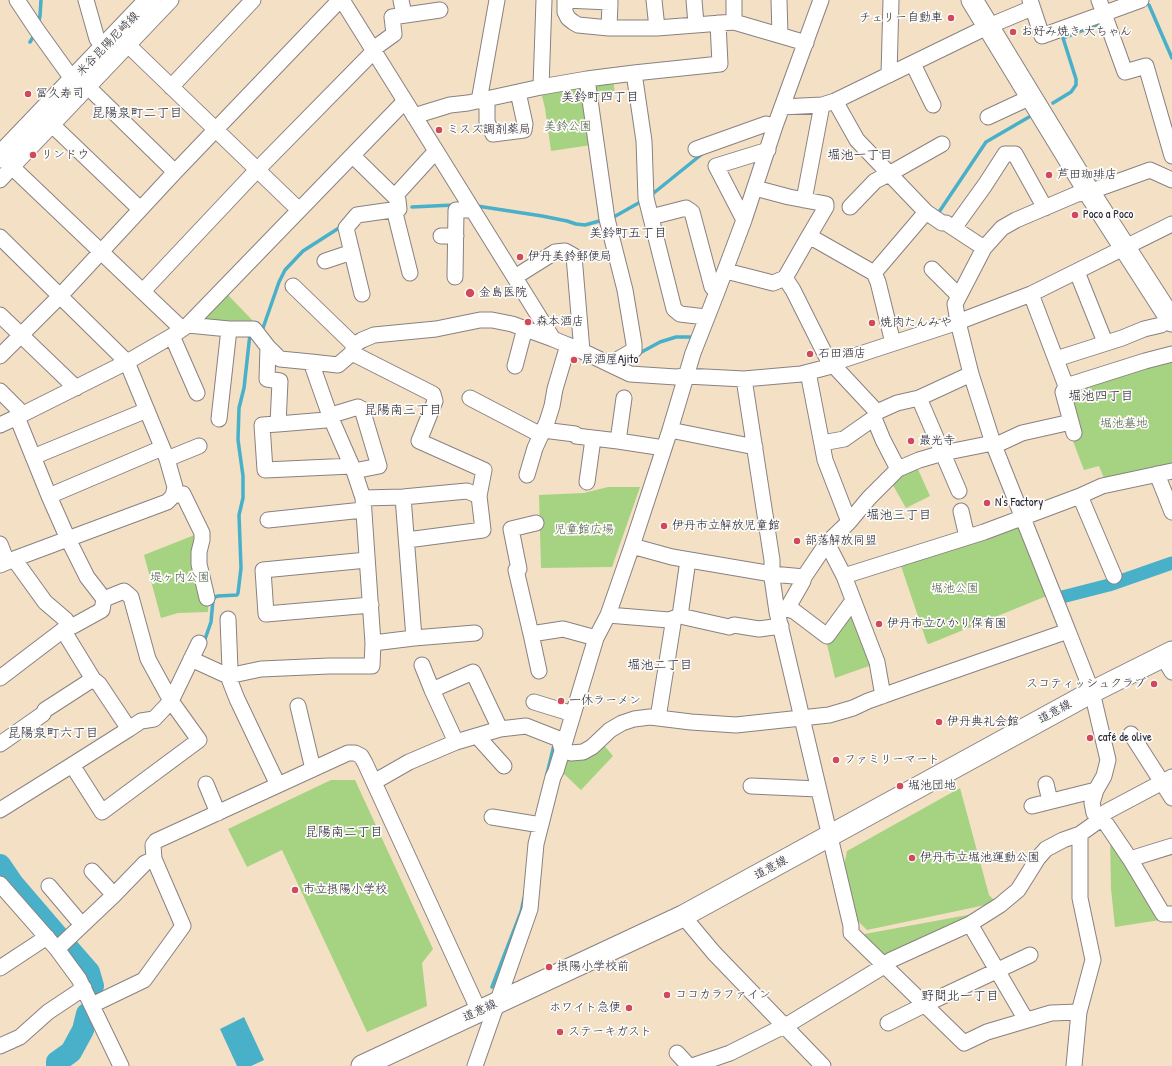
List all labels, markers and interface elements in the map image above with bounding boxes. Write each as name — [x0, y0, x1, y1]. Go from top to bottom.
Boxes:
street label: 米谷昆陽尼崎線 — [74, 9, 142, 79]
place label: チェリー自動車 — [859, 11, 943, 25]
marker: チェリー自動車 — [946, 13, 956, 23]
place label: お好み焼き 大ちゃん — [1021, 25, 1132, 39]
marker: お好み焼き 大ちゃん — [1008, 27, 1018, 37]
place label: 冨久寿司 — [36, 87, 84, 101]
marker: 冨久寿司 — [23, 89, 33, 99]
district label: 美鈴町四丁目 — [561, 90, 639, 106]
district label: 昆陽泉町二丁目 — [92, 106, 182, 122]
park label: 美鈴公園 — [544, 120, 592, 134]
place label: ミスズ調剤薬局 — [447, 123, 531, 137]
marker: ミスズ調剤薬局 — [434, 125, 444, 135]
place label: リンドウ — [41, 148, 89, 162]
district label: 堀池一丁目 — [828, 148, 892, 164]
marker: リンドウ — [28, 150, 38, 160]
place label: 芦田珈琲店 — [1057, 168, 1117, 182]
marker: 芦田珈琲店 — [1044, 170, 1054, 180]
place label: Poco a Poco — [1083, 208, 1133, 222]
marker: Poco a Poco — [1070, 210, 1080, 220]
district label: 美鈴町五丁目 — [589, 226, 667, 242]
place label: 伊丹美鈴郵便局 — [528, 250, 612, 264]
marker: 伊丹美鈴郵便局 — [515, 252, 525, 262]
place label: 金島医院 — [479, 286, 527, 300]
marker: 金島医院 — [464, 287, 476, 299]
place label: 森本酒店 — [536, 315, 584, 329]
place label: 焼肉たんみや — [880, 316, 952, 330]
marker: 森本酒店 — [523, 317, 533, 327]
marker: 焼肉たんみや — [867, 318, 877, 328]
place label: 石田酒店 — [818, 347, 866, 361]
marker: 石田酒店 — [805, 349, 815, 359]
place label: 居酒屋Ajito — [582, 353, 638, 367]
marker: 居酒屋Ajito — [569, 355, 579, 365]
district label: 堀池四丁目 — [1069, 389, 1133, 405]
district label: 昆陽南三丁目 — [364, 403, 442, 419]
park label: 堀池墓地 — [1100, 417, 1148, 431]
place label: 最光寺 — [919, 434, 955, 448]
marker: 最光寺 — [906, 436, 916, 446]
place label: N's Factory — [995, 496, 1043, 510]
marker: N's Factory — [982, 498, 992, 508]
district label: 堀池三丁目 — [867, 508, 931, 524]
place label: 伊丹市立解放児童館 — [672, 519, 780, 533]
marker: 伊丹市立解放児童館 — [659, 521, 669, 531]
park label: 児童館広場 — [554, 523, 614, 537]
place label: 部落解放同盟 — [805, 534, 877, 548]
marker: 部落解放同盟 — [792, 536, 802, 546]
park label: 堤ヶ内公園 — [150, 571, 210, 585]
park label: 堀池公園 — [931, 582, 979, 596]
place label: 伊丹市立ひかり保育園 — [887, 617, 1007, 631]
marker: 伊丹市立ひかり保育園 — [874, 619, 884, 629]
district label: 堀池二丁目 — [628, 658, 692, 674]
place label: スコティッシュクラブ — [1026, 677, 1146, 691]
marker: スコティッシュクラブ — [1149, 679, 1159, 689]
place label: 一休ラーメン — [569, 694, 641, 708]
marker: 一休ラーメン — [556, 696, 566, 706]
street label: 道意線 — [1036, 697, 1074, 727]
place label: 伊丹典礼会館 — [947, 715, 1019, 729]
marker: 伊丹典礼会館 — [934, 717, 944, 727]
district label: 昆陽泉町六丁目 — [8, 726, 98, 742]
place label: café de olive — [1098, 731, 1152, 745]
marker: café de olive — [1085, 733, 1095, 743]
place label: ファミリーマート — [844, 753, 940, 767]
marker: ファミリーマート — [831, 755, 841, 765]
place label: 堀池団地 — [908, 779, 956, 793]
marker: 堀池団地 — [895, 781, 905, 791]
district label: 昆陽南二丁目 — [305, 825, 383, 841]
place label: 伊丹市立堀池運動公園 — [920, 851, 1040, 865]
street label: 道意線 — [752, 853, 790, 883]
marker: 伊丹市立堀池運動公園 — [907, 853, 917, 863]
place label: 市立摂陽小学校 — [303, 883, 387, 897]
marker: 市立摂陽小学校 — [290, 885, 300, 895]
place label: 摂陽小学校前 — [557, 960, 629, 974]
marker: 摂陽小学校前 — [544, 962, 554, 972]
place label: ココカラファイン — [675, 988, 771, 1002]
district label: 野間北一丁目 — [921, 989, 999, 1005]
marker: ココカラファイン — [662, 990, 672, 1000]
street label: 道意線 — [461, 997, 499, 1025]
place label: ホワイト急便 — [549, 1001, 621, 1015]
marker: ホワイト急便 — [624, 1003, 634, 1013]
place label: ステーキガスト — [568, 1025, 652, 1039]
marker: ステーキガスト — [555, 1027, 565, 1037]

